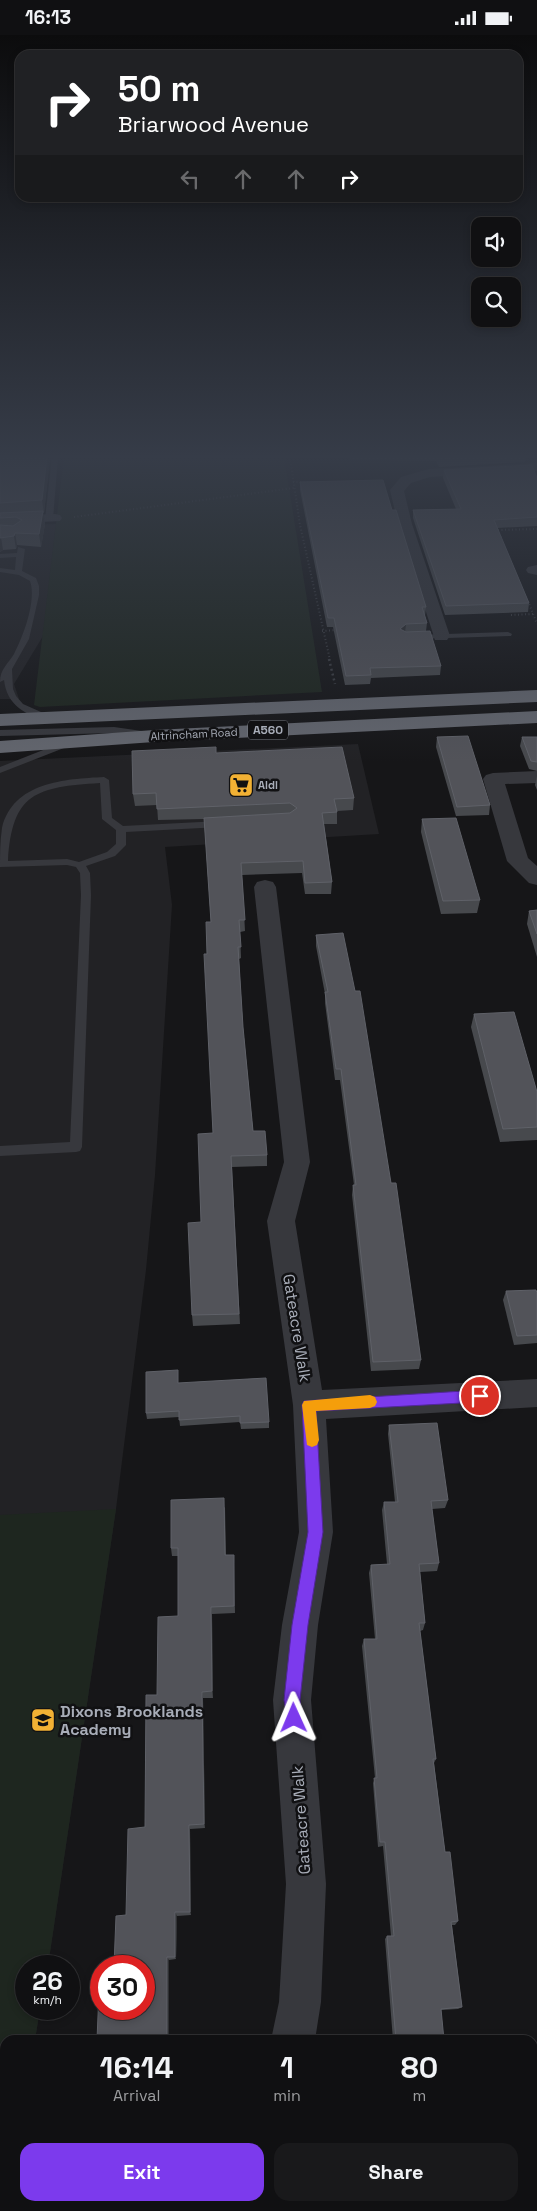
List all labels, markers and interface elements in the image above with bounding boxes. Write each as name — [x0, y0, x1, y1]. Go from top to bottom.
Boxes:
text: 16:13 — [25, 5, 71, 30]
text: 50 m — [118, 67, 200, 111]
icon: right — [35, 70, 100, 135]
text: Briarwood Avenue — [118, 110, 309, 138]
icon: left — [176, 165, 204, 193]
icon: ahead — [229, 165, 257, 193]
icon: ahead — [282, 165, 310, 193]
icon: right — [335, 165, 363, 193]
map controls — [471, 217, 521, 327]
button: sound — [471, 217, 521, 267]
button: search — [471, 277, 521, 327]
road number: A560 — [248, 721, 288, 739]
street label: Altrincham Road — [150, 725, 238, 743]
supermarket icon: Aldi — [228, 772, 254, 798]
place label: Aldi — [258, 778, 278, 792]
street label: Gateacre Walk — [278, 1272, 316, 1384]
pin — [459, 1375, 501, 1417]
icon: arrive — [466, 1382, 494, 1410]
position arrow — [267, 1691, 319, 1743]
place label: Dixons Brooklands Academy — [60, 1701, 203, 1740]
school or university icon: Dixons Brooklands Academy — [30, 1707, 56, 1733]
street label: Gateacre Walk — [287, 1764, 315, 1875]
speed limit sign: 30 — [90, 1955, 155, 2020]
text: 26 — [32, 1965, 63, 1997]
text: km/h — [33, 1992, 62, 2008]
text: 16:14 — [100, 2048, 174, 2087]
text: 1 — [280, 2048, 294, 2087]
text: 80 — [401, 2048, 438, 2087]
text: Arrival — [113, 2085, 160, 2106]
text: min — [273, 2085, 301, 2106]
text: m — [413, 2085, 426, 2106]
button: Exit — [20, 2143, 264, 2201]
button: Share — [274, 2143, 518, 2201]

